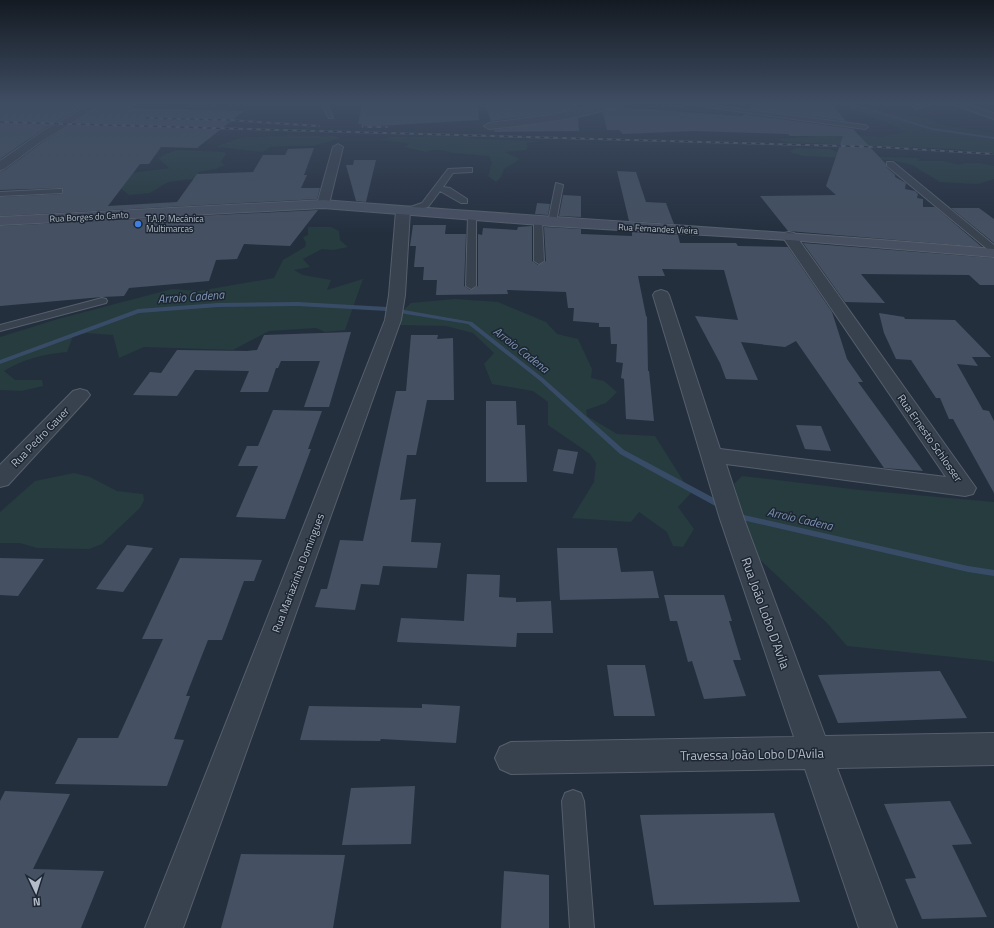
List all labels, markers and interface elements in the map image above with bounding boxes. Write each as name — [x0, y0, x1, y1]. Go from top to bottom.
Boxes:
street label: Rua Borges do Canto — [49, 208, 129, 225]
place label: T.A.P. Mecânica Multimarcas — [146, 212, 204, 235]
marker: T.A.P. Mecânica Multimarcas — [133, 219, 143, 229]
street label: Rua Fernandes Vieira — [618, 220, 699, 237]
water label: Arroio Cadena — [157, 285, 226, 308]
water label: Arroio Cadena — [489, 322, 554, 378]
street label: Rua Ernesto Schlosser — [894, 391, 966, 485]
street label: Rua Pedro Gauer — [7, 403, 73, 471]
water label: Arroio Cadena — [766, 502, 836, 535]
street label: Rua Mariazinha Domingues — [268, 511, 328, 635]
street label: Rua João Lobo D'Avila — [737, 554, 796, 672]
street label: Travessa João Lobo D'Avila — [680, 743, 825, 765]
north arrow — [16, 872, 56, 912]
text: N — [32, 894, 41, 910]

